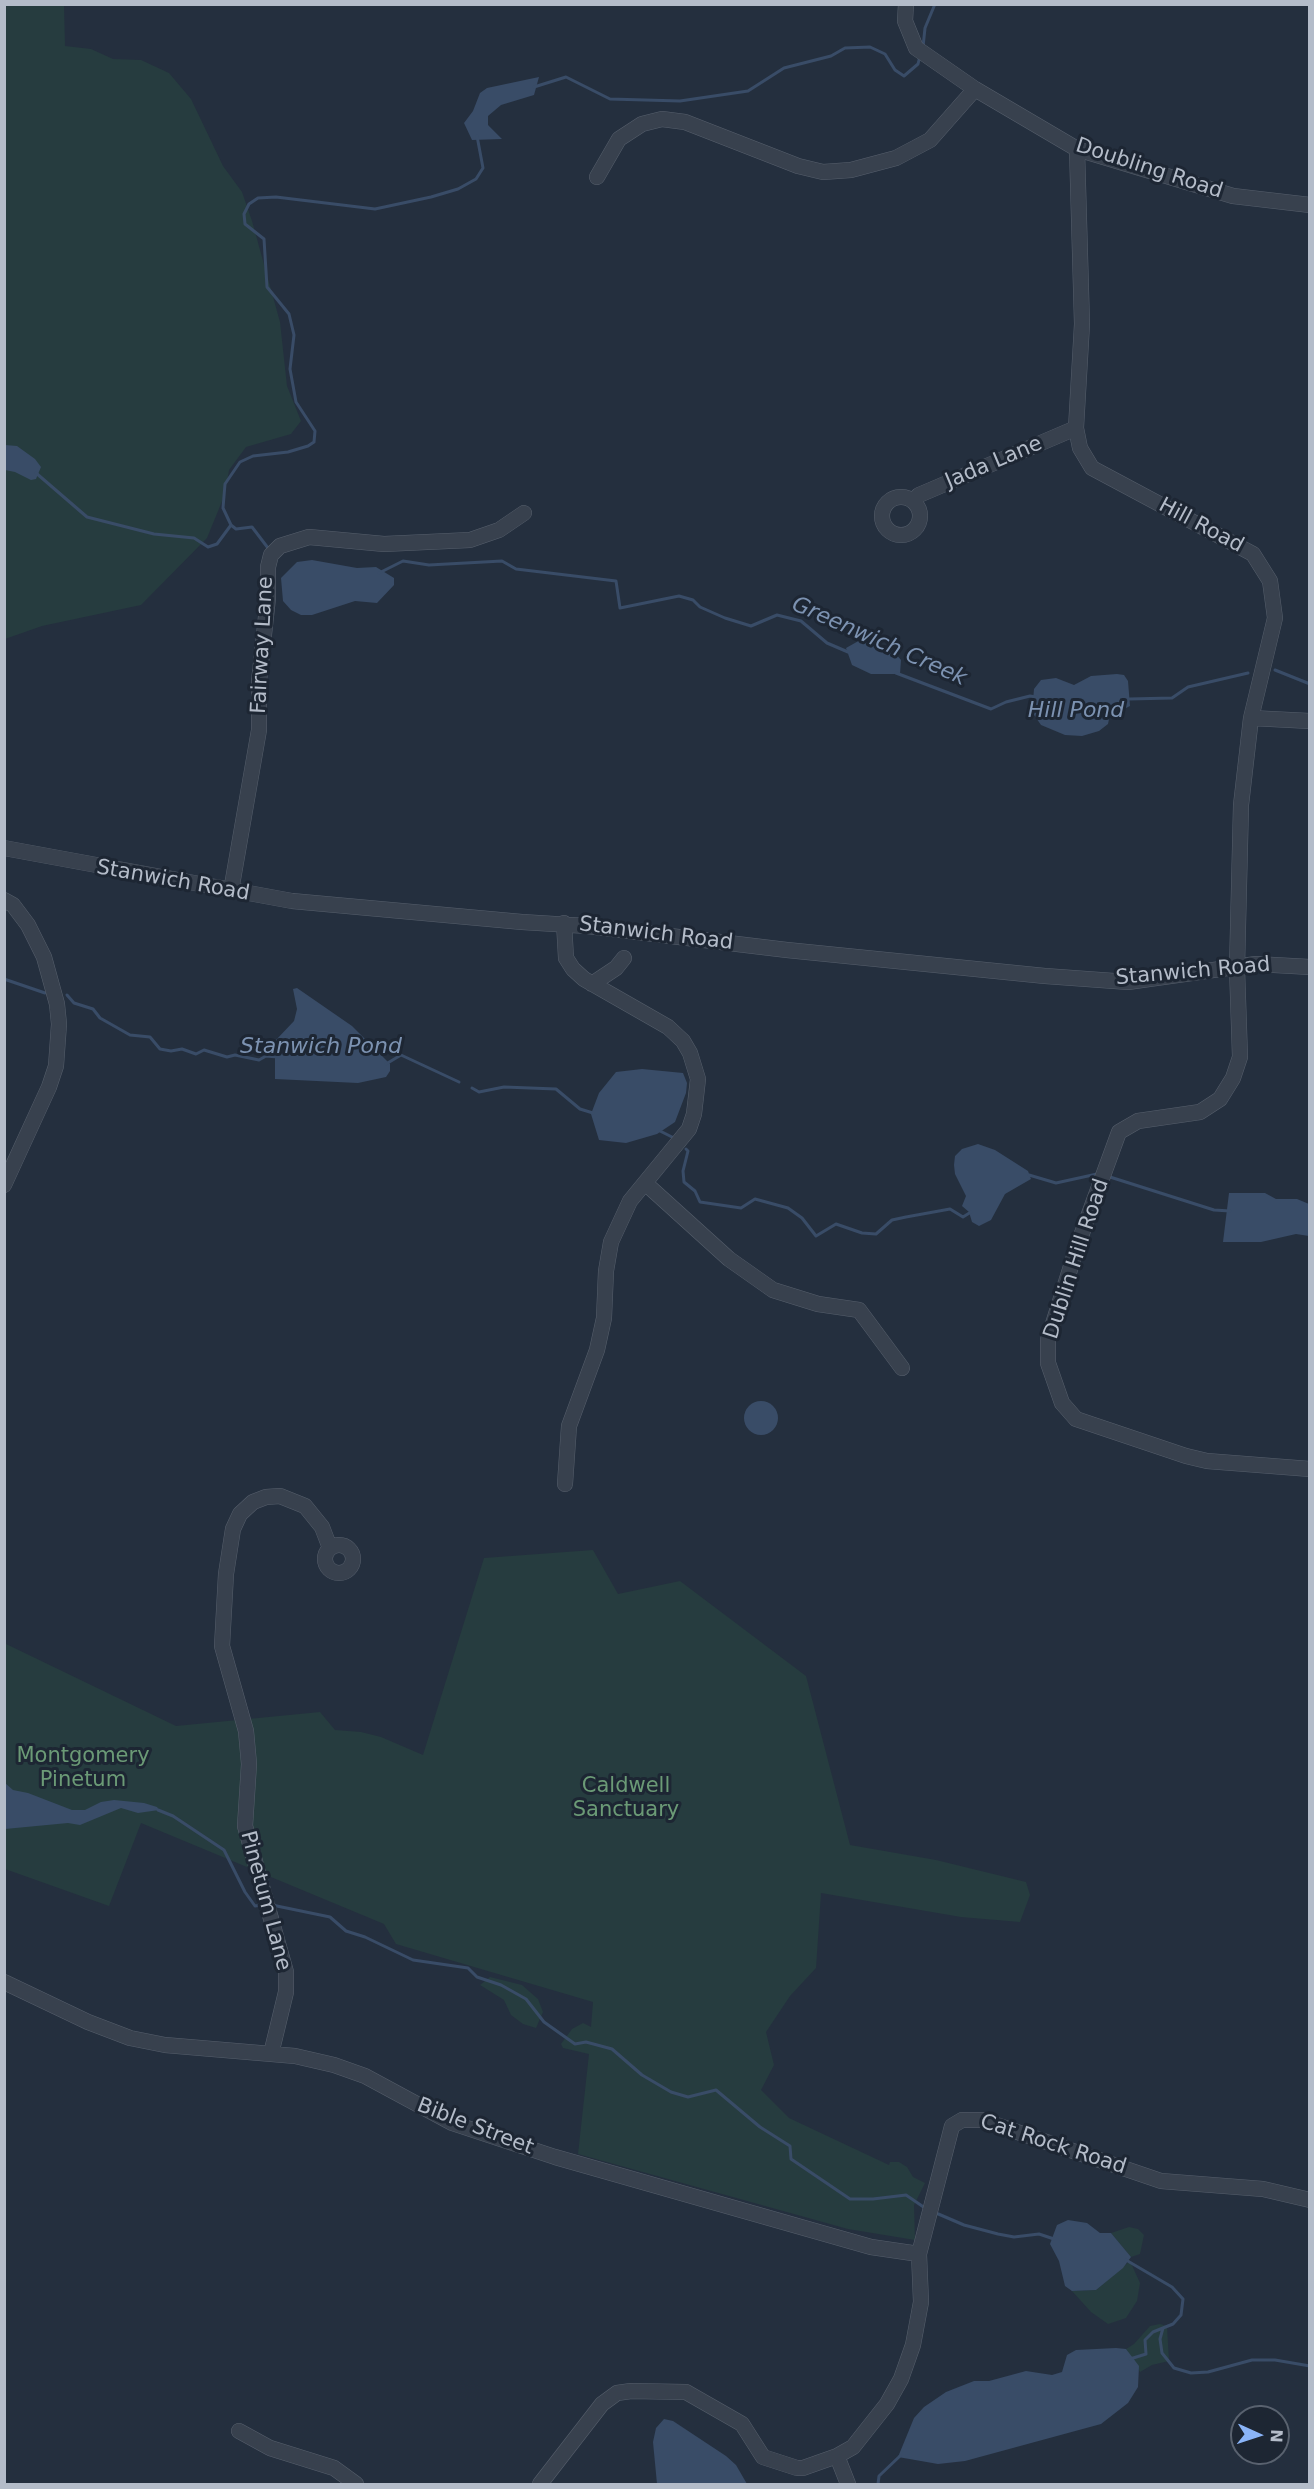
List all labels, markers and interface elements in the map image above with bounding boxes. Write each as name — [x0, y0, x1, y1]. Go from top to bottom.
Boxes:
street label: Doubling Road — [1072, 133, 1226, 205]
street label: Jada Lane — [942, 431, 1046, 495]
street label: Hill Road — [1154, 493, 1248, 559]
street label: Fairway Lane — [247, 576, 279, 714]
water label: Greenwich Creek — [788, 592, 970, 692]
water label: Hill Pond — [1028, 698, 1124, 724]
street label: Stanwich Road — [95, 855, 251, 907]
street label: Stanwich Road — [578, 912, 734, 956]
street label: Stanwich Road — [1115, 953, 1271, 991]
water label: Stanwich Pond — [240, 1034, 402, 1060]
street label: Dublin Hill Road — [1039, 1176, 1115, 1342]
park label: Montgomery Pinetum — [16, 1744, 150, 1794]
park label: Caldwell Sanctuary — [573, 1774, 679, 1824]
street label: Pinetum Lane — [234, 1828, 296, 1974]
street label: Bible Street — [413, 2093, 537, 2161]
street label: Cat Rock Road — [977, 2110, 1129, 2180]
north arrow — [1230, 2405, 1290, 2465]
text: N — [1267, 2429, 1286, 2443]

